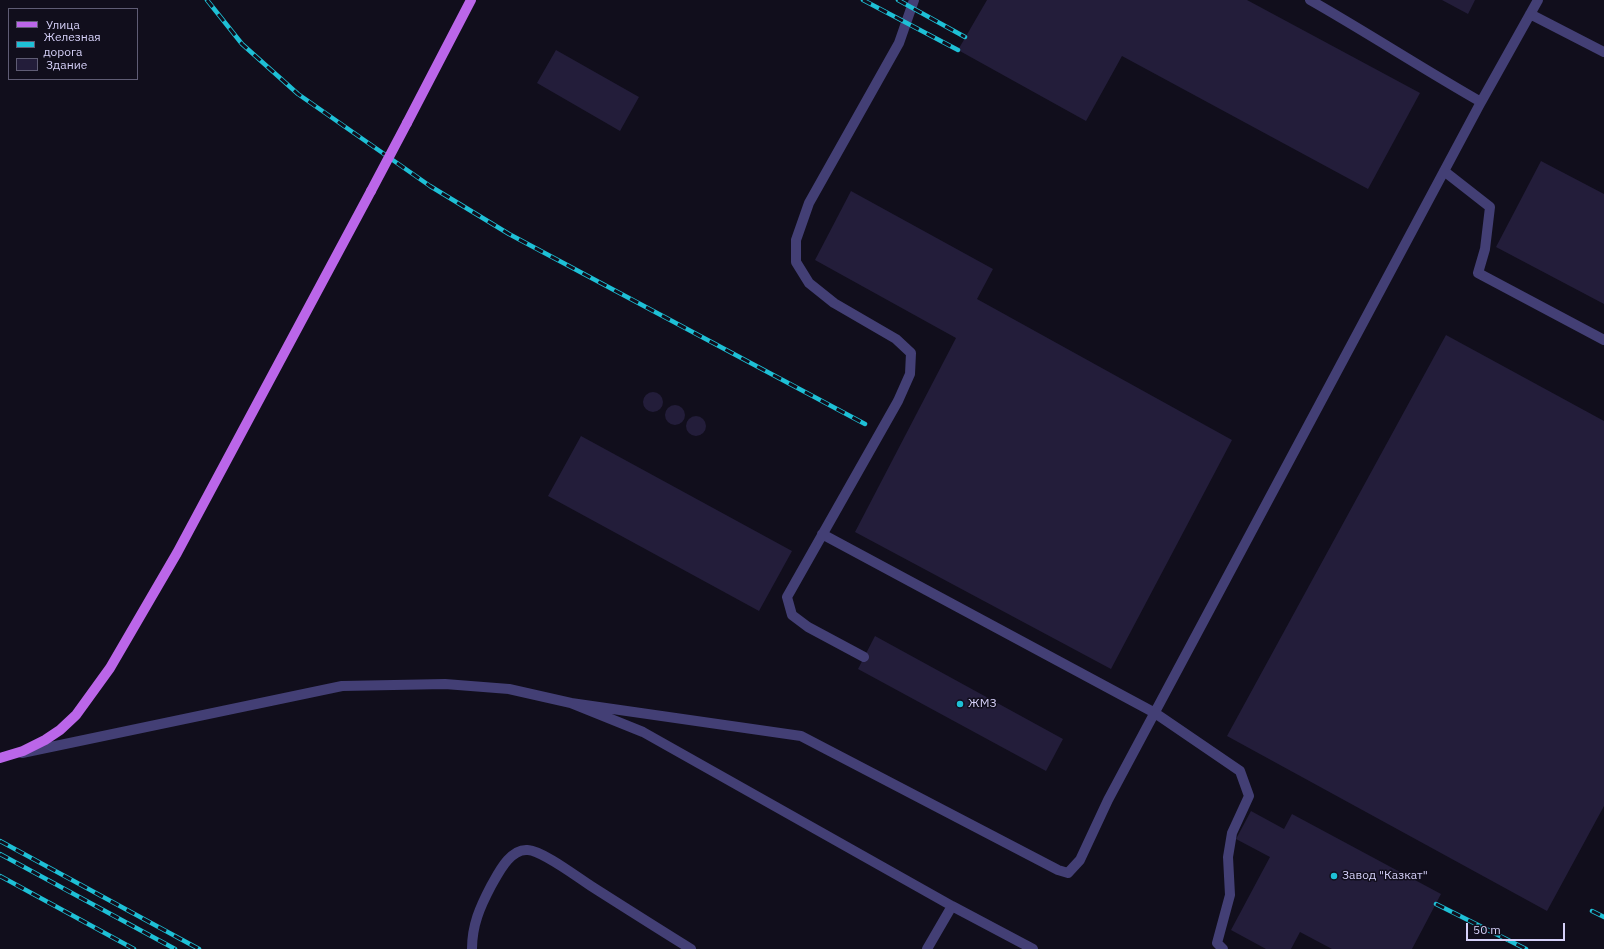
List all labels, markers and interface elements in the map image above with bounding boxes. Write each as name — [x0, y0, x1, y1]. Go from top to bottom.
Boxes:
legend — [8, 8, 138, 80]
text: Улица — [46, 17, 80, 32]
text: Железная дорога — [43, 29, 101, 59]
text: Здание — [46, 57, 87, 72]
place label: ЖМЗ — [968, 697, 997, 711]
marker: ЖМЗ — [955, 699, 965, 709]
place label: Завод "Казкат" — [1342, 869, 1428, 883]
marker: Завод "Казкат" — [1329, 871, 1339, 881]
scale bar — [1468, 915, 1567, 941]
text: 50 m — [1473, 922, 1501, 937]

